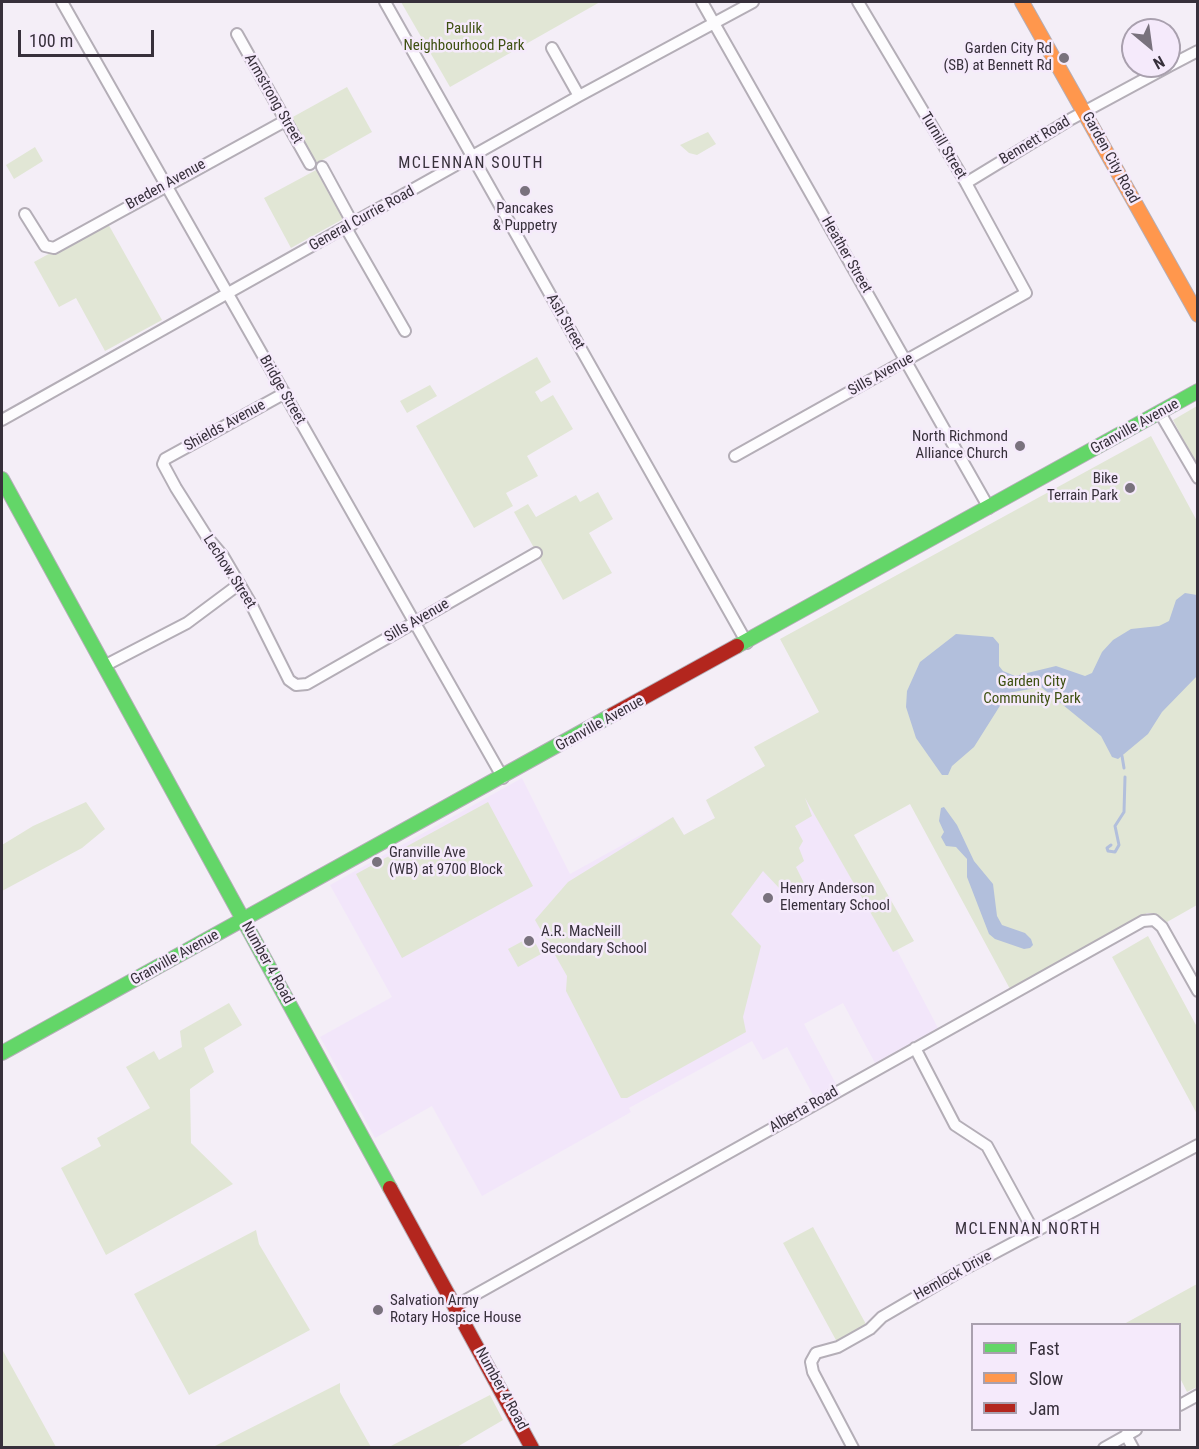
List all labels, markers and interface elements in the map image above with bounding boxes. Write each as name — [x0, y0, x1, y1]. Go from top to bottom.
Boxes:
scale bar — [21, 18, 158, 56]
north arrow — [1121, 18, 1181, 78]
park label: Paulik Neighbourhood Park — [403, 20, 525, 55]
text: 100 m — [29, 30, 73, 51]
place label: Garden City Rd (SB) at Bennett Rd — [944, 40, 1052, 75]
street label: Armstrong Street — [240, 51, 306, 147]
marker: Garden City Rd (SB) at Bennett Rd — [1057, 51, 1071, 65]
text: N — [1150, 52, 1168, 73]
street label: Turnill Street — [916, 109, 970, 183]
street label: Garden City Road — [1077, 109, 1143, 207]
street label: Bennett Road — [996, 113, 1074, 169]
district label: MCLENNAN SOUTH — [398, 154, 544, 174]
street label: Breden Avenue — [123, 156, 209, 214]
street label: General Currie Road — [306, 183, 418, 255]
marker: Pancakes & Puppetry — [518, 184, 532, 198]
place label: Pancakes & Puppetry — [493, 200, 557, 235]
street label: Heather Street — [817, 214, 875, 296]
street label: Ash Street — [542, 291, 588, 353]
street label: Sills Avenue — [845, 350, 917, 400]
street label: Bridge Street — [255, 352, 309, 428]
street label: Granville Avenue — [1088, 395, 1182, 459]
street label: Shields Avenue — [181, 396, 269, 456]
place label: North Richmond Alliance Church — [912, 428, 1008, 463]
marker: North Richmond Alliance Church — [1013, 439, 1027, 453]
place label: Bike Terrain Park — [1047, 470, 1118, 505]
marker: Bike Terrain Park — [1123, 481, 1137, 495]
street label: Lechow Street — [199, 532, 259, 612]
street label: Sills Avenue — [382, 595, 452, 647]
park label: Garden City Community Park — [983, 673, 1081, 708]
street label: Granville Avenue — [553, 692, 647, 756]
place label: Granville Ave (WB) at 9700 Block — [389, 844, 503, 879]
marker: Granville Ave (WB) at 9700 Block — [370, 855, 384, 869]
place label: Henry Anderson Elementary School — [780, 880, 890, 915]
marker: Henry Anderson Elementary School — [761, 891, 775, 905]
street label: Number 4 Road — [237, 919, 297, 1007]
place label: A.R. MacNeill Secondary School — [541, 923, 647, 958]
street label: Granville Avenue — [128, 926, 222, 990]
marker: A.R. MacNeill Secondary School — [522, 934, 536, 948]
street label: Alberta Road — [766, 1083, 842, 1137]
district label: MCLENNAN NORTH — [955, 1220, 1101, 1240]
street label: Hemlock Drive — [911, 1247, 995, 1305]
place label: Salvation Army Rotary Hospice House — [390, 1292, 521, 1327]
marker: Salvation Army Rotary Hospice House — [371, 1303, 385, 1317]
legend — [971, 1323, 1181, 1431]
text: Fast — [1029, 1338, 1060, 1359]
street label: Number 4 Road — [471, 1345, 531, 1433]
text: Slow — [1029, 1368, 1063, 1389]
text: Jam — [1029, 1398, 1060, 1419]

